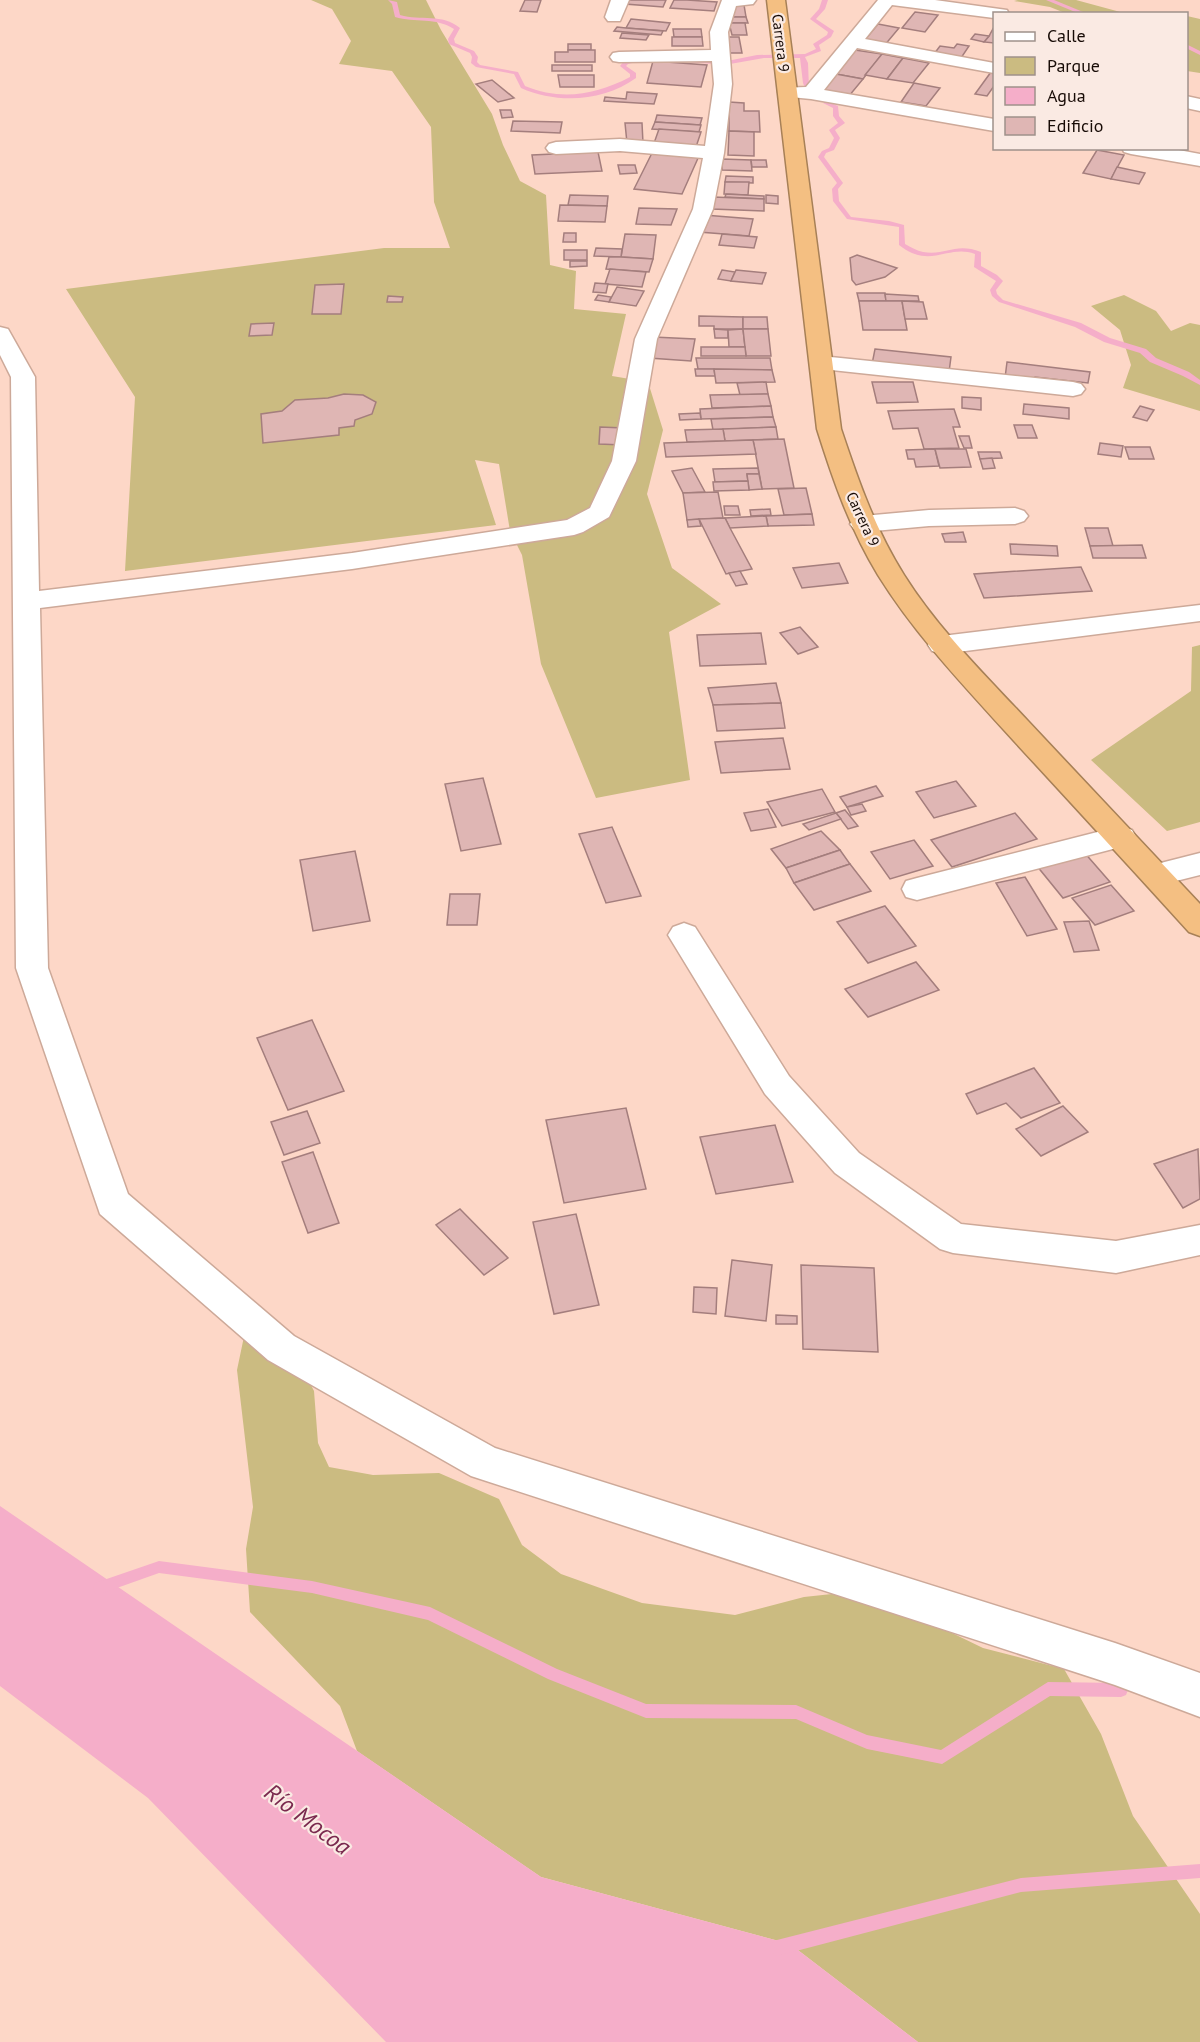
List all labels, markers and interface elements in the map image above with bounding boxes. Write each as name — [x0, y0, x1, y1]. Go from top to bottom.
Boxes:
legend — [993, 12, 1188, 150]
street label: Carrera 9 — [768, 13, 794, 73]
text: Calle — [1047, 24, 1086, 47]
text: Parque — [1047, 54, 1100, 77]
text: Agua — [1047, 84, 1086, 107]
text: Edificio — [1047, 114, 1103, 137]
street label: Carrera 9 — [842, 489, 884, 549]
water label: Río Mocoa — [258, 1776, 358, 1862]

